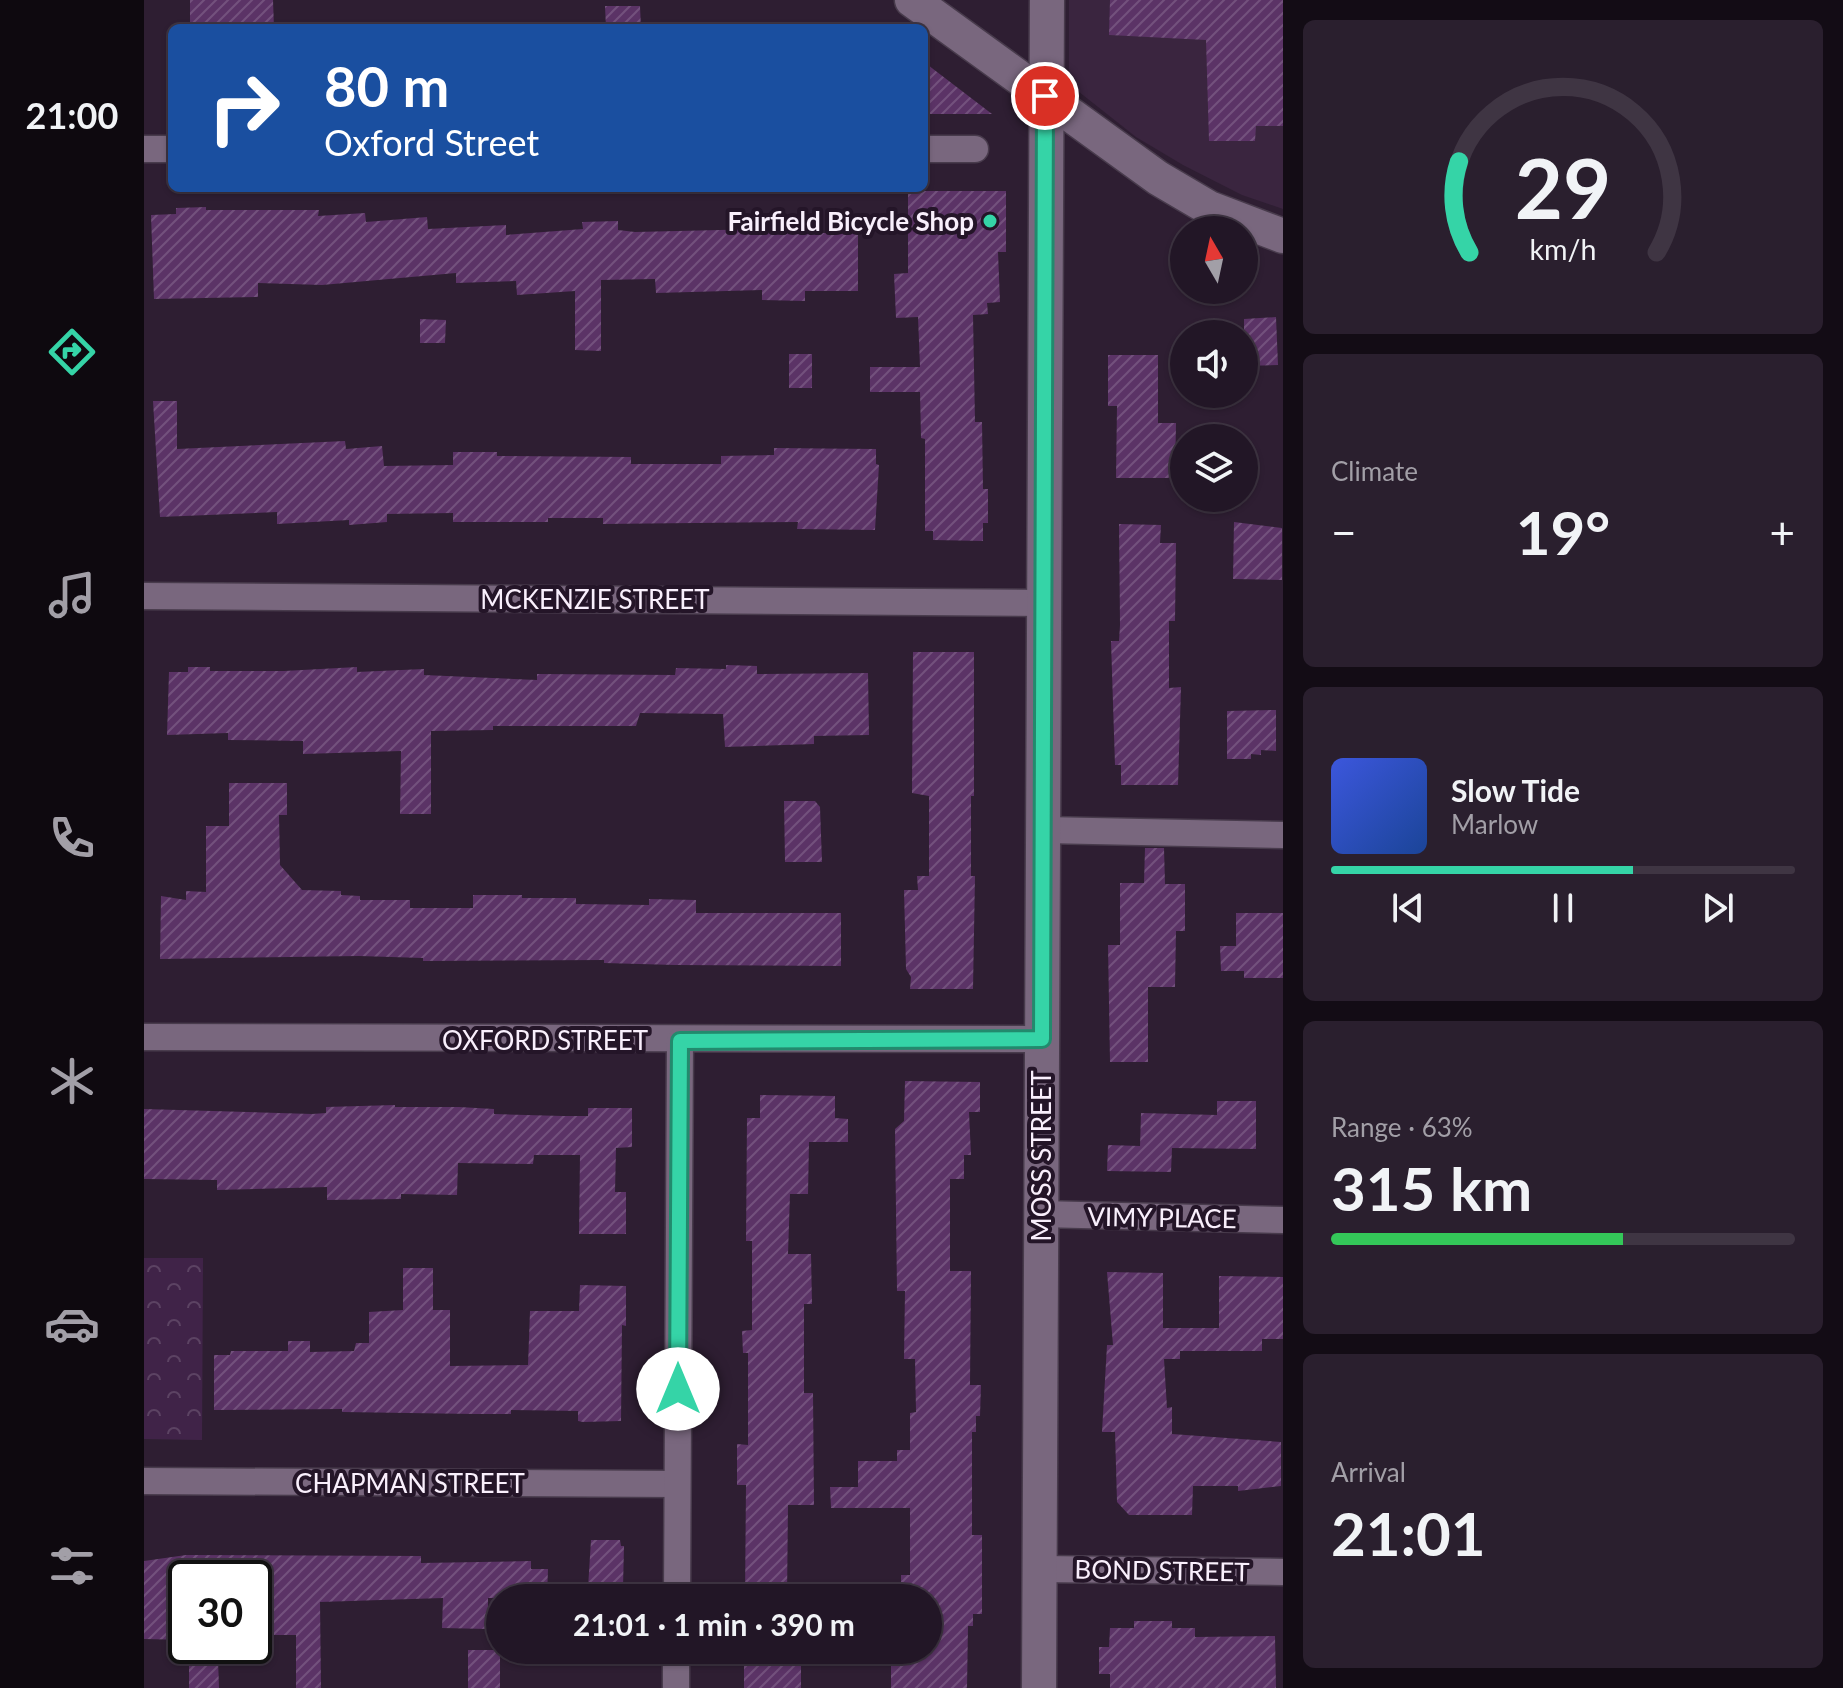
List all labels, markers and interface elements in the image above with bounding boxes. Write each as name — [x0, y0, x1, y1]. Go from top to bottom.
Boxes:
text: 80 m — [324, 52, 449, 119]
icon: right — [192, 56, 296, 160]
pin — [1011, 62, 1079, 130]
icon: arrive — [1023, 74, 1067, 118]
text: 21:00 — [26, 93, 118, 137]
text: Oxford Street — [324, 120, 539, 164]
text: 29 — [1515, 136, 1611, 236]
place label: Fairfield Bicycle Shop — [728, 205, 974, 237]
marker: Fairfield Bicycle Shop — [981, 212, 999, 230]
north arrow — [1170, 216, 1258, 304]
map controls — [1170, 216, 1258, 512]
text: km/h — [1530, 232, 1596, 266]
button: sound — [1170, 320, 1258, 408]
icon: directions — [44, 324, 100, 380]
button: layers — [1170, 424, 1258, 512]
text: Climate — [1331, 455, 1418, 487]
text: 19° — [1516, 496, 1610, 568]
text: − — [1331, 506, 1357, 558]
text: + — [1769, 506, 1795, 558]
icon: music — [44, 567, 100, 623]
street label: MCKENZIE STREET — [480, 583, 710, 615]
text: Slow Tide — [1451, 772, 1580, 808]
text: Marlow — [1451, 808, 1538, 840]
icon: phone — [44, 810, 100, 866]
icon: previous — [1386, 886, 1430, 930]
icon: pause — [1541, 886, 1585, 930]
icon: next — [1696, 886, 1740, 930]
street label: OXFORD STREET — [442, 1024, 648, 1056]
icon: climate — [44, 1053, 100, 1109]
street label: MOSS STREET — [1025, 1071, 1057, 1241]
text: Range · 63% — [1331, 1111, 1473, 1143]
text: 315 km — [1331, 1152, 1532, 1224]
street label: VIMY PLACE — [1087, 1200, 1237, 1234]
icon: car — [44, 1296, 100, 1352]
position arrow — [636, 1347, 720, 1431]
text: Arrival — [1331, 1456, 1406, 1488]
street label: CHAPMAN STREET — [295, 1467, 525, 1499]
text: 21:01 — [1331, 1497, 1486, 1569]
icon: filters — [44, 1538, 100, 1594]
street label: BOND STREET — [1074, 1552, 1250, 1588]
speed limit sign: 30 — [168, 1560, 272, 1664]
text: 21:01 · 1 min · 390 m — [573, 1606, 855, 1642]

